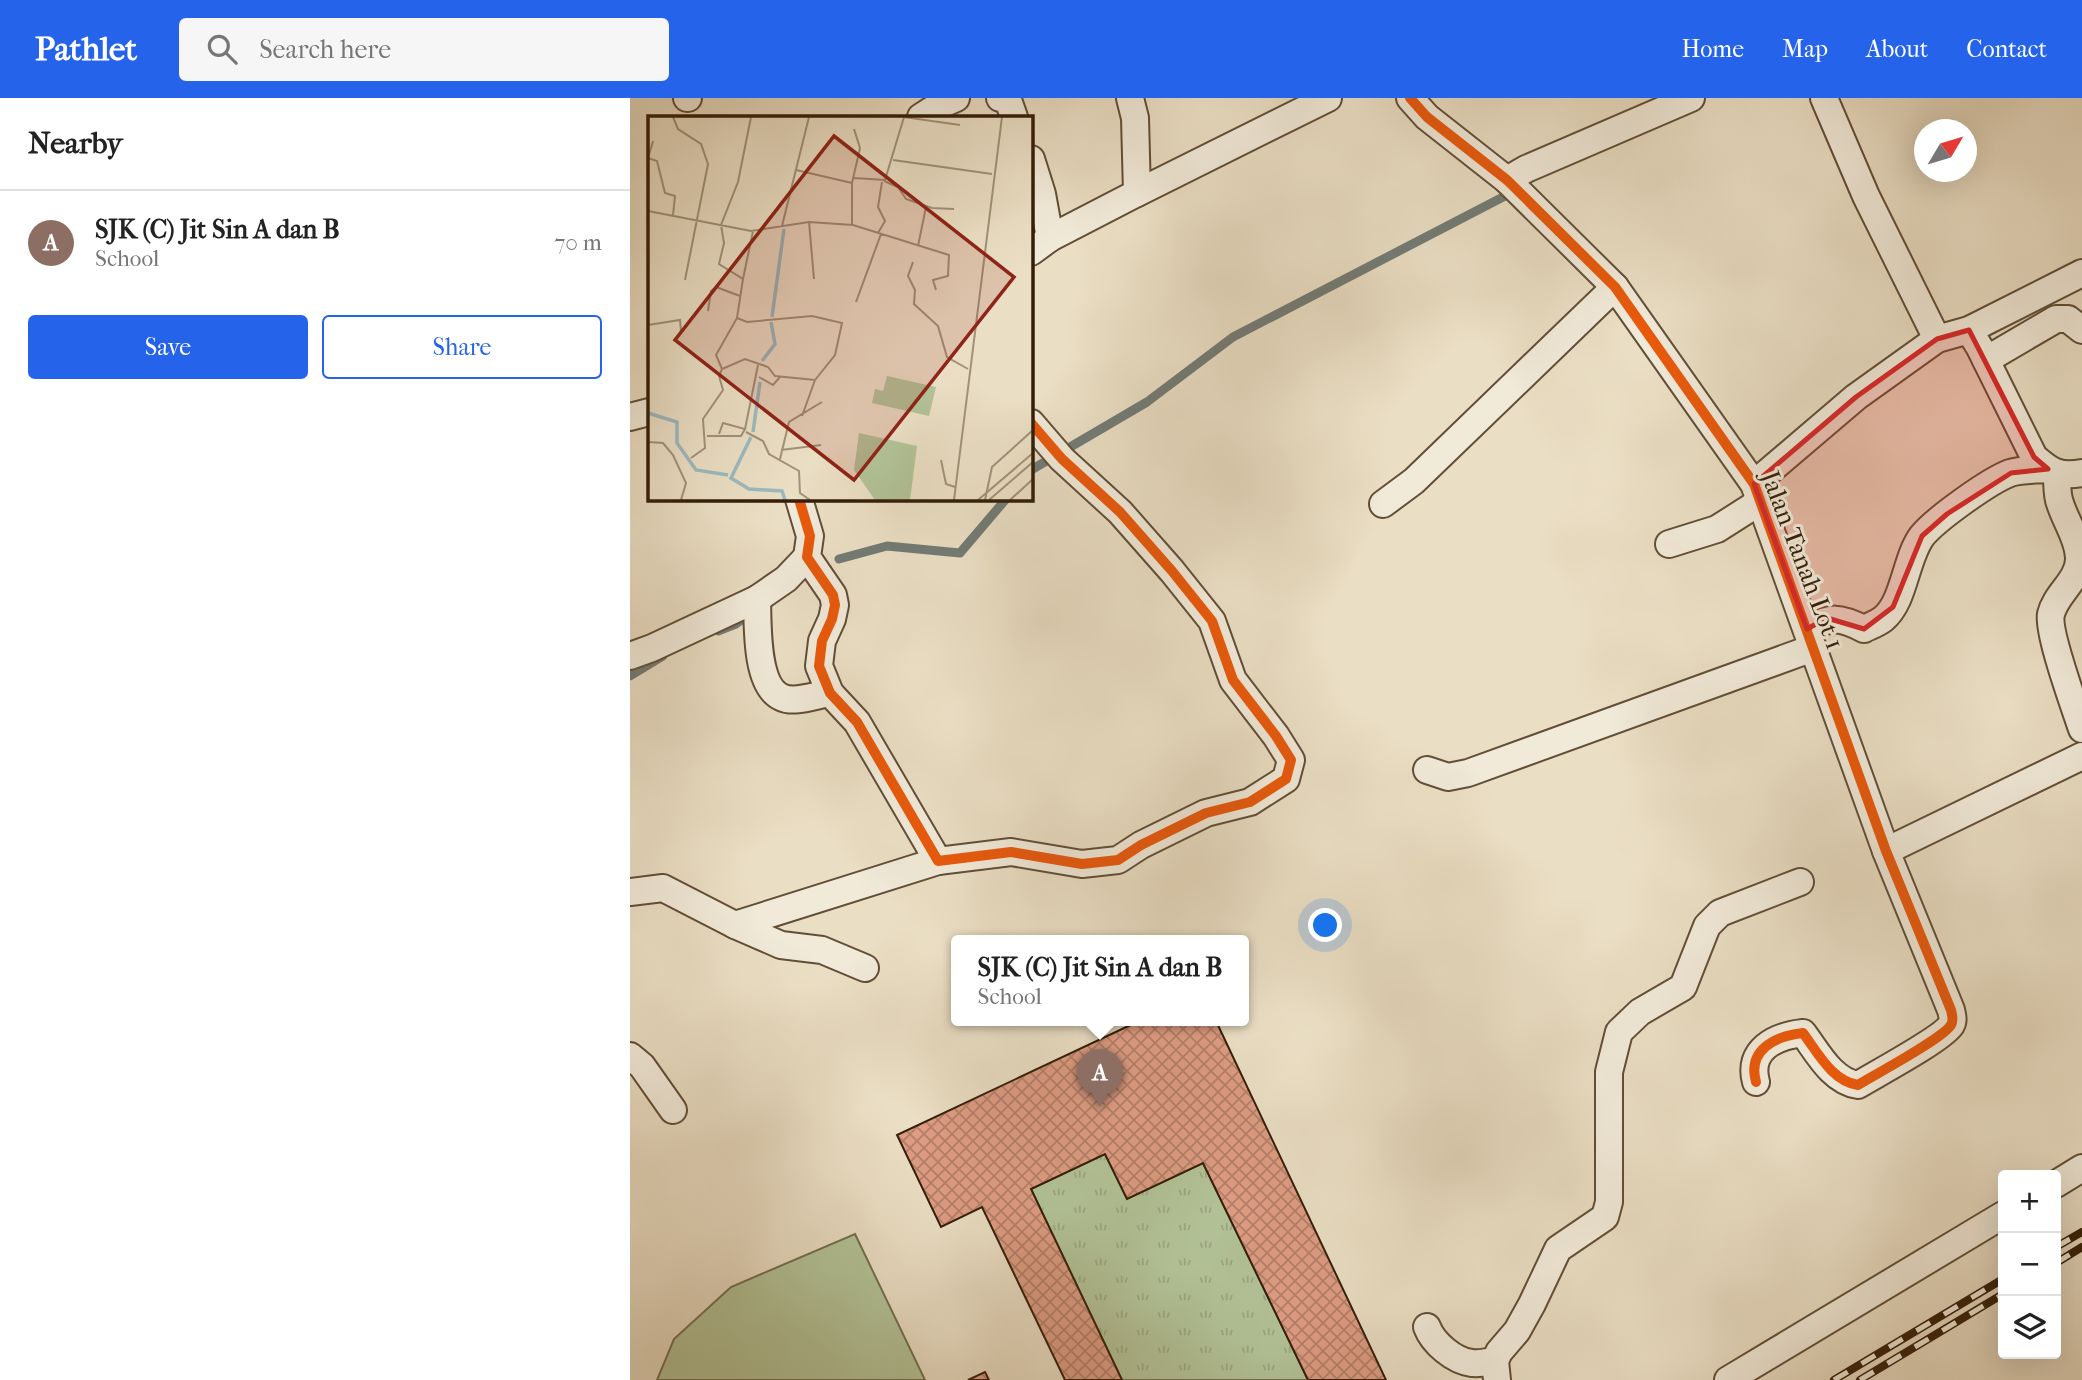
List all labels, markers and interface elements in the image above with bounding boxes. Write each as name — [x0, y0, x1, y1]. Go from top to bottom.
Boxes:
search box — [179, 18, 669, 81]
text: Pathlet — [35, 30, 137, 69]
icon: search — [203, 30, 241, 68]
text: Search here — [259, 34, 391, 65]
text: Home — [1682, 35, 1744, 63]
text: Map — [1782, 35, 1828, 63]
text: About — [1866, 35, 1928, 63]
text: Contact — [1966, 35, 2047, 63]
inset map — [648, 116, 1032, 500]
north arrow — [1914, 119, 1977, 182]
text: Nearby — [28, 126, 123, 161]
text: SJK (C) Jit Sin A dan B — [95, 214, 340, 245]
text: A — [44, 229, 58, 256]
text: 70 m — [554, 229, 602, 256]
text: School — [95, 245, 159, 272]
button: Save — [28, 315, 308, 379]
button: Share — [322, 315, 602, 379]
street label: Jalan Tanah Lot 1 — [1754, 465, 1851, 654]
your location — [1308, 908, 1342, 942]
popup — [951, 935, 1249, 1026]
text: SJK (C) Jit Sin A dan B — [978, 952, 1222, 983]
text: School — [978, 983, 1042, 1010]
pin: A — [1077, 1049, 1123, 1107]
map controls — [1998, 1170, 2061, 1359]
button: + — [1998, 1170, 2061, 1233]
button: − — [1998, 1233, 2061, 1296]
button: layers — [1998, 1296, 2061, 1359]

